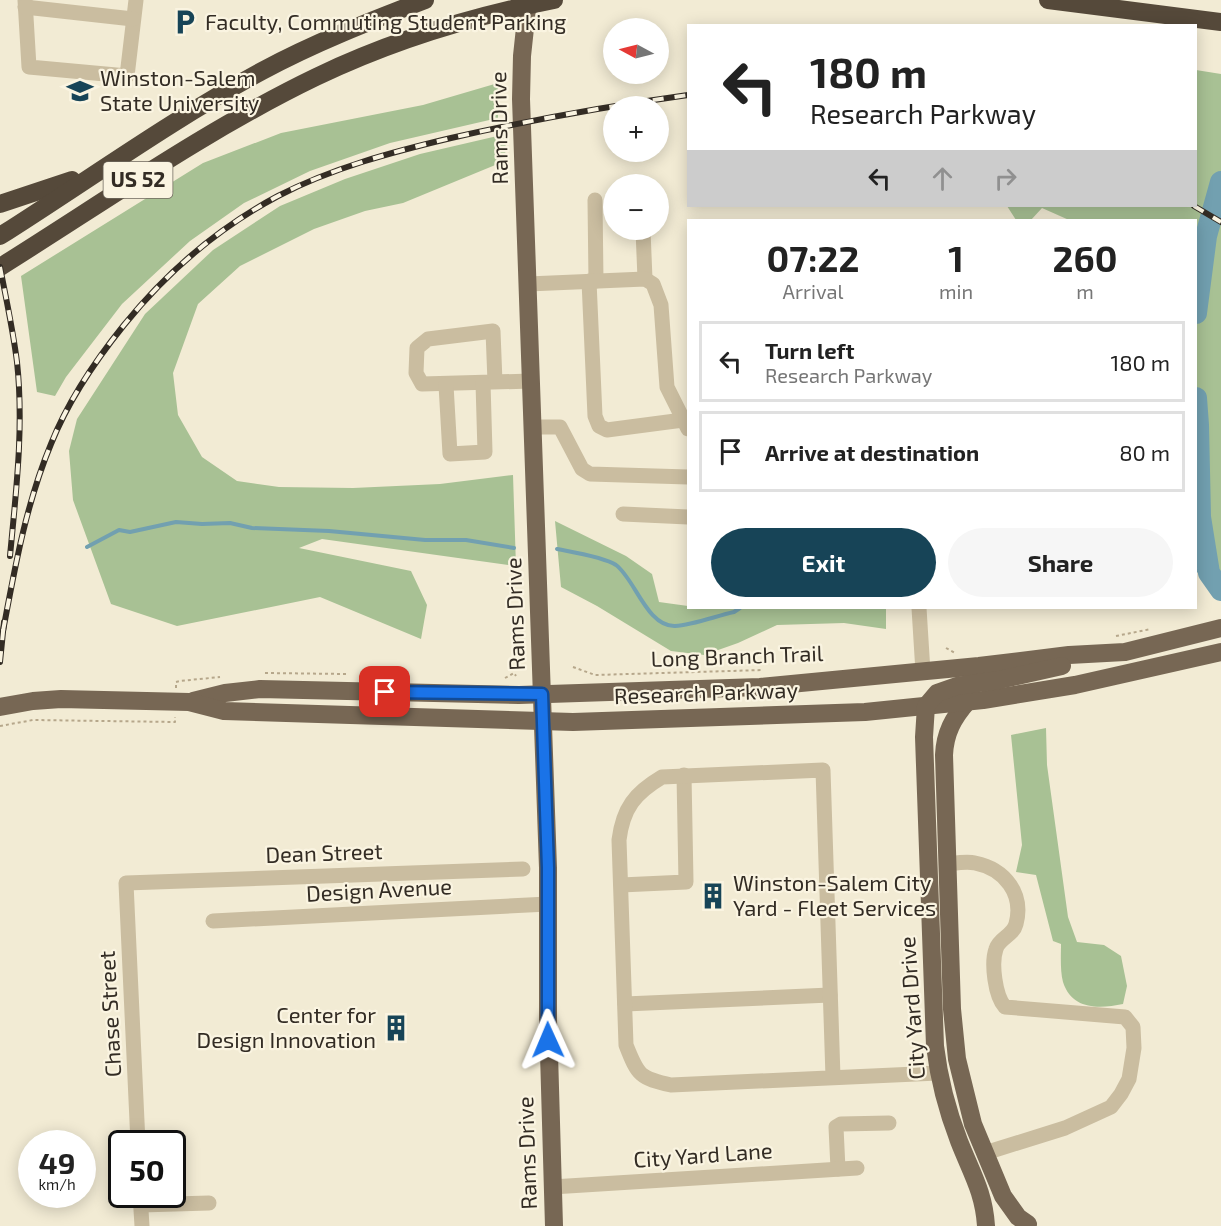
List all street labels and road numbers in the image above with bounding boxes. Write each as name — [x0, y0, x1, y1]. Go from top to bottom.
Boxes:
street label: Rams Drive — [484, 71, 512, 185]
road number: US 52 — [104, 162, 172, 198]
street label: Rams Drive — [499, 557, 529, 671]
street label: Long Branch Trail — [650, 639, 824, 671]
street label: Research Parkway — [614, 676, 799, 708]
street label: Dean Street — [265, 837, 383, 867]
street label: Design Avenue — [305, 872, 453, 906]
street label: City Yard Drive — [893, 936, 929, 1081]
street label: Chase Street — [93, 950, 125, 1078]
street label: Rams Drive — [511, 1096, 541, 1210]
street label: City Yard Lane — [633, 1136, 773, 1172]

